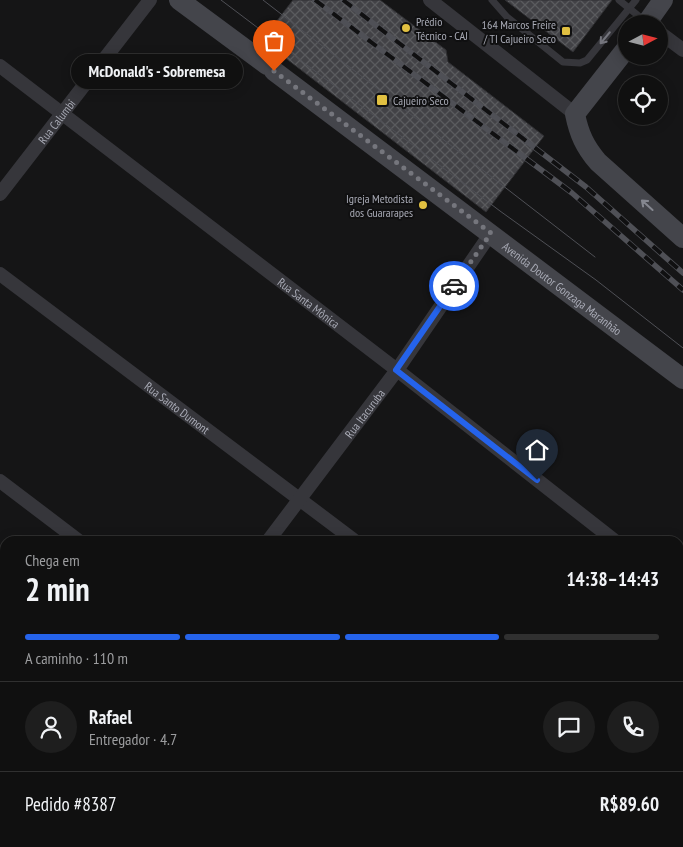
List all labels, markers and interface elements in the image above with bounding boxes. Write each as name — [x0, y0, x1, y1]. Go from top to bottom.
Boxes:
place label: Prédio Técnico - CAJ — [416, 14, 468, 43]
north arrow — [618, 15, 668, 65]
map controls — [618, 15, 668, 125]
place label: 164 Marcos Freire / TI Cajueiro Seco — [482, 17, 556, 46]
pin — [253, 20, 295, 71]
marker: Prédio Técnico - CAJ — [400, 22, 412, 34]
marker: 164 Marcos Freire / TI Cajueiro Seco — [560, 25, 572, 37]
icon: bag — [260, 27, 288, 55]
one-way arrow — [600, 31, 611, 44]
callout: McDonald's - Sobremesa — [71, 54, 244, 88]
text: McDonald's - Sobremesa — [89, 61, 225, 81]
button: locate — [618, 75, 668, 125]
marker: Cajueiro Seco — [375, 93, 389, 107]
place label: Cajueiro Seco — [393, 93, 449, 108]
street label: Rua Calumbi — [34, 96, 78, 146]
place label: Igreja Metodista dos Guararapes — [346, 191, 413, 220]
marker: Igreja Metodista dos Guararapes — [417, 199, 429, 211]
one-way arrow — [640, 199, 653, 211]
street label: Avenida Doutor Gonzaga Maranhão — [500, 238, 625, 338]
courier — [429, 261, 479, 311]
icon: car — [440, 272, 468, 300]
street label: Rua Santa Mônica — [275, 274, 343, 331]
street label: Rua Santo Dumont — [142, 378, 214, 437]
street label: Rua Itacuruba — [341, 386, 388, 441]
pin — [516, 429, 558, 480]
icon: home — [523, 436, 551, 464]
text: Chega em — [25, 550, 80, 570]
text: 14:38–14:43 — [566, 567, 659, 591]
text: 2 min — [25, 568, 90, 610]
text: A caminho · 110 m — [25, 648, 128, 668]
button: person — [25, 701, 77, 753]
button: chat — [543, 701, 595, 753]
button: phone — [607, 701, 659, 753]
text: Rafael — [89, 705, 132, 729]
text: Entregador · 4.7 — [89, 729, 177, 749]
text: Pedido #8387 — [25, 792, 116, 816]
text: R$89.60 — [600, 792, 659, 816]

